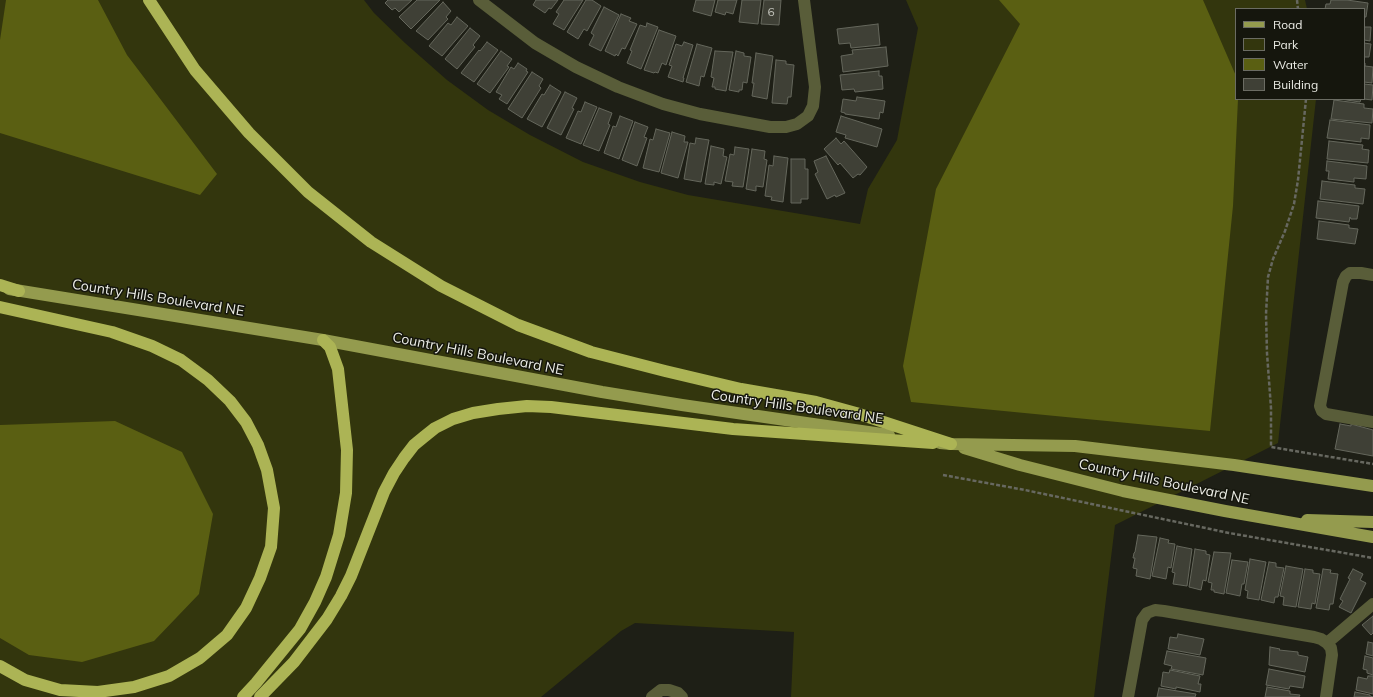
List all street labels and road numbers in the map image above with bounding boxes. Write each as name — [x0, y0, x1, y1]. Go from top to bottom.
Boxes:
street label: Country Hills Boulevard NE — [71, 276, 245, 320]
street label: Country Hills Boulevard NE — [391, 329, 565, 379]
street label: Country Hills Boulevard NE — [710, 387, 884, 427]
street label: Country Hills Boulevard NE — [1077, 456, 1251, 508]

